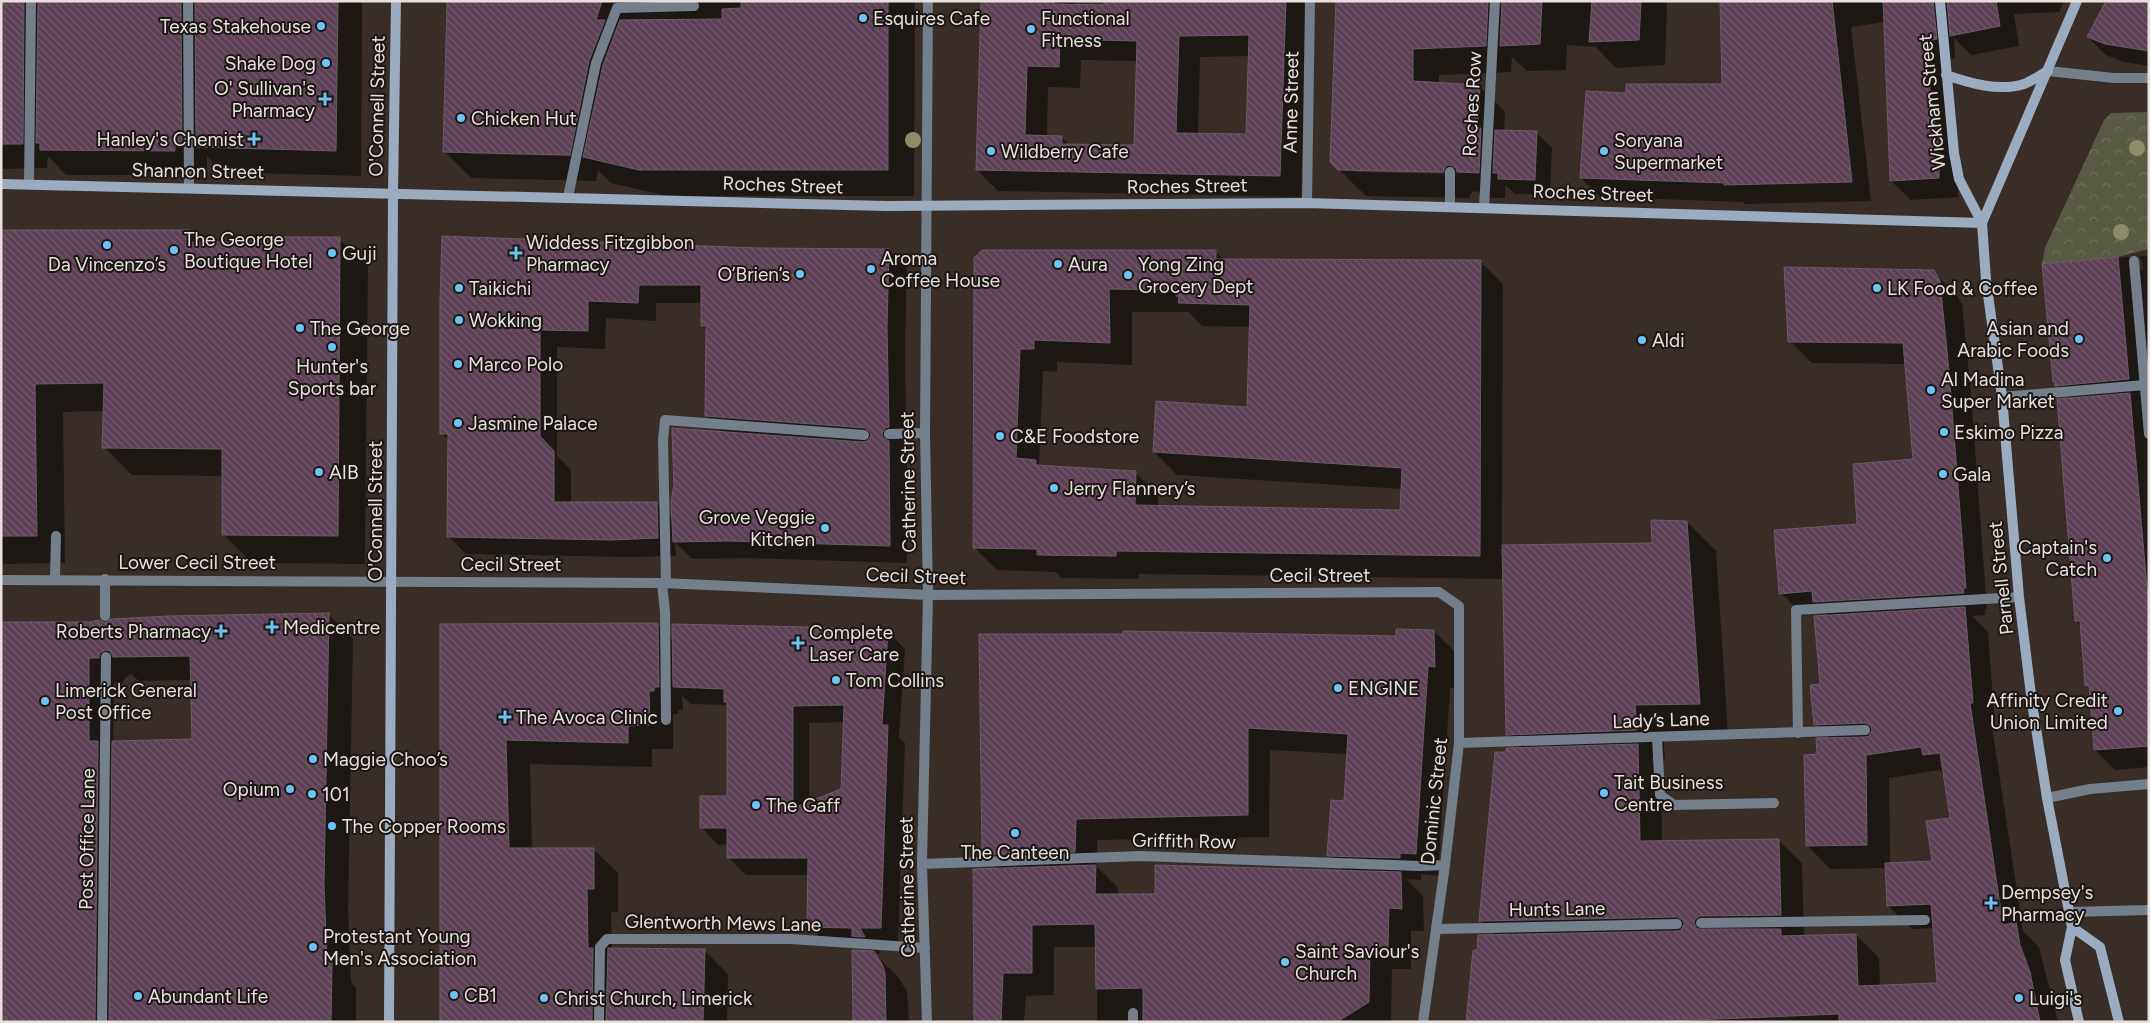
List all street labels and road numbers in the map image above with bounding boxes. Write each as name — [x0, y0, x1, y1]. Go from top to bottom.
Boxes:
street label: Wickham Street — [1913, 33, 1951, 171]
street label: O'Connell Street — [364, 35, 390, 177]
street label: Anne Street — [1279, 51, 1303, 153]
street label: Roches Row — [1458, 51, 1486, 157]
street label: Shannon Street — [131, 158, 265, 184]
street label: Roches Street — [722, 171, 844, 199]
street label: Roches Street — [1126, 173, 1248, 199]
street label: Roches Street — [1532, 179, 1654, 207]
street label: Catherine Street — [895, 411, 921, 553]
street label: O'Connell Street — [364, 440, 387, 582]
street label: Parnell Street — [1984, 520, 2018, 636]
street label: Lower Cecil Street — [118, 551, 276, 574]
street label: Cecil Street — [461, 553, 561, 576]
street label: Cecil Street — [865, 563, 967, 589]
street label: Cecil Street — [1270, 564, 1370, 587]
street label: Lady’s Lane — [1612, 707, 1710, 733]
street label: Dominic Street — [1416, 736, 1452, 866]
street label: Post Office Lane — [74, 768, 100, 910]
street label: Catherine Street — [894, 816, 920, 958]
street label: Griffith Row — [1132, 829, 1236, 853]
street label: Hunts Lane — [1508, 897, 1606, 921]
street label: Glentworth Mews Lane — [625, 910, 821, 936]

